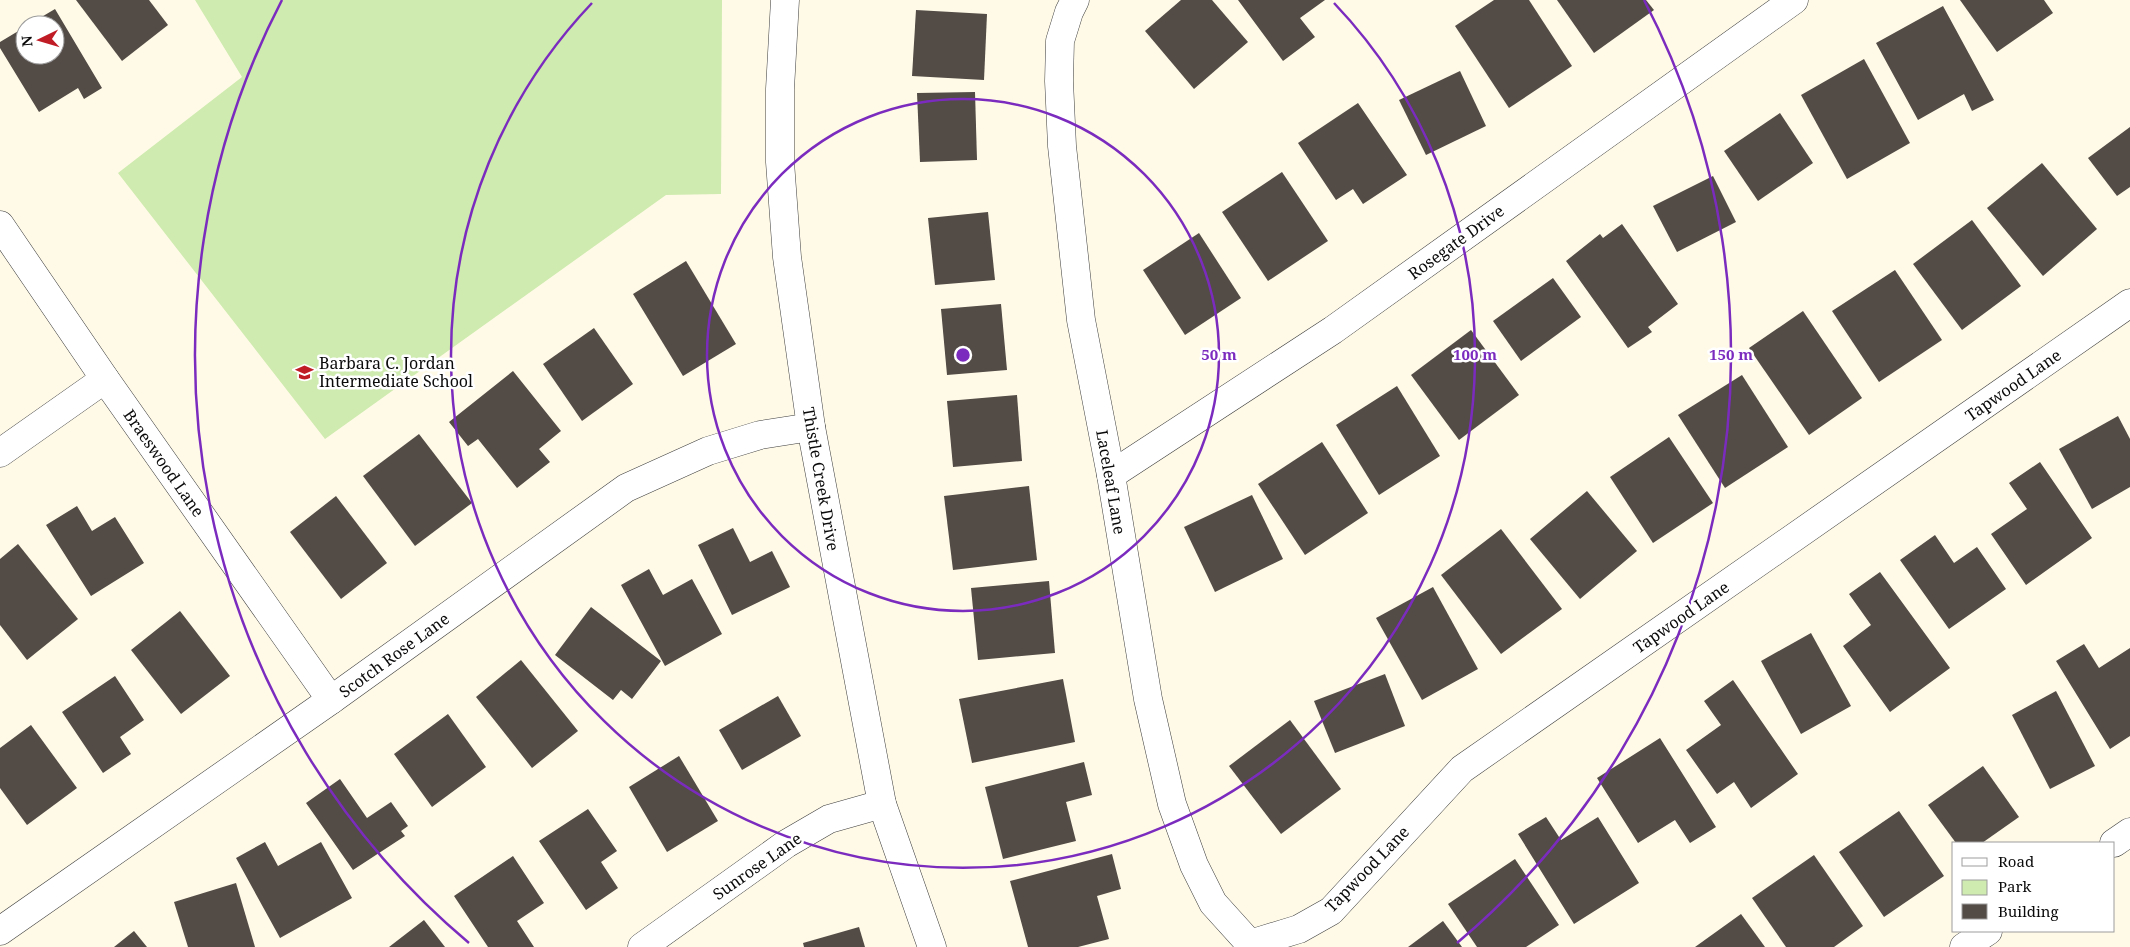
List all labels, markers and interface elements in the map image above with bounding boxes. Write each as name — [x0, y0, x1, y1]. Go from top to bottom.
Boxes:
north arrow — [15, 15, 65, 65]
text: N — [17, 35, 36, 48]
street label: Rosegate Drive — [1404, 200, 1508, 284]
text: 50 m — [1201, 344, 1237, 364]
text: 100 m — [1453, 344, 1497, 364]
text: 150 m — [1709, 344, 1753, 364]
street label: Tapwood Lane — [1961, 344, 2065, 426]
centre of rings — [954, 346, 972, 364]
place label: Barbara C. Jordan Intermediate School — [319, 352, 473, 392]
school or university icon: Barbara C. Jordan Intermediate School — [295, 362, 315, 382]
street label: Braeswood Lane — [119, 405, 209, 521]
street label: Thistle Creek Drive — [798, 405, 844, 553]
street label: Laceleaf Lane — [1091, 428, 1131, 536]
street label: Tapwood Lane — [1629, 576, 1733, 658]
street label: Scotch Rose Lane — [334, 608, 454, 702]
street label: Tapwood Lane — [1320, 821, 1414, 917]
street label: Sunrose Lane — [708, 827, 806, 905]
legend — [1952, 842, 2115, 932]
text: Road — [1998, 851, 2034, 871]
text: Park — [1998, 876, 2032, 896]
text: Building — [1998, 901, 2059, 921]

